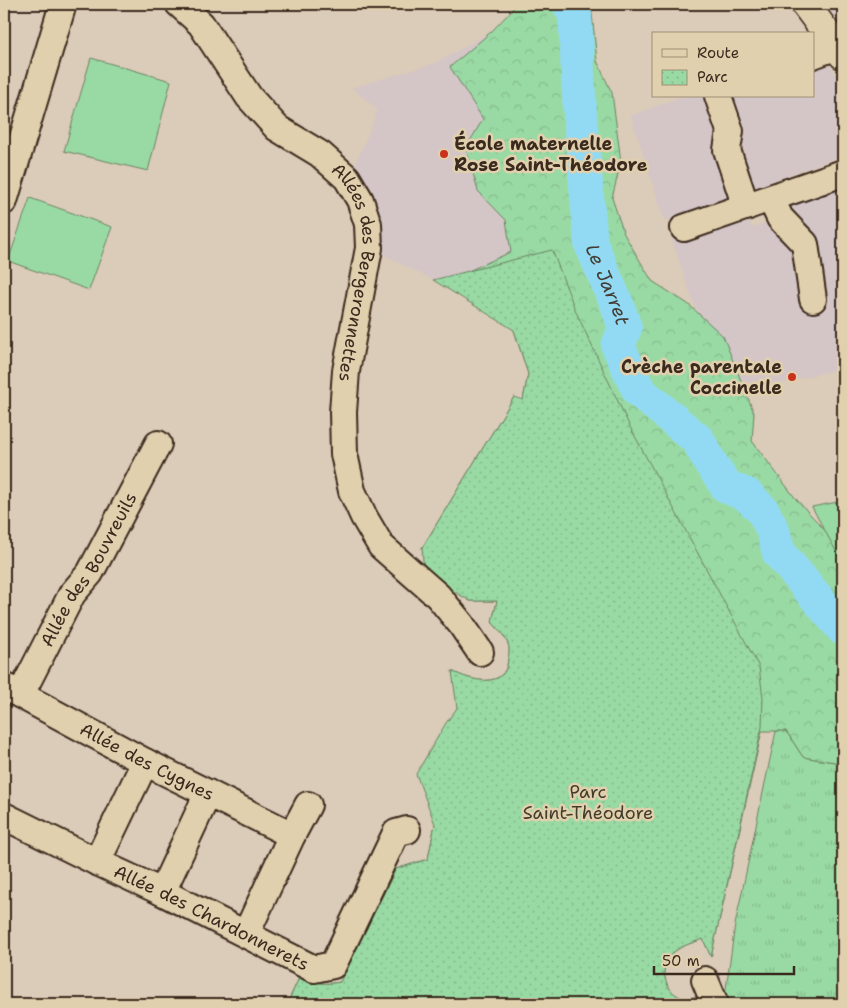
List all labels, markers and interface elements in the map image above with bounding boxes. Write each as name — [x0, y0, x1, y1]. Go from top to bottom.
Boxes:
legend — [652, 32, 814, 98]
text: Route — [697, 43, 739, 63]
text: Parc — [697, 67, 728, 87]
place label: École maternelle Rose Saint-Théodore — [454, 130, 648, 177]
marker: École maternelle Rose Saint-Théodore — [438, 148, 450, 160]
street label: Allées des Bergeronnettes — [326, 158, 381, 383]
water label: Le Jarret — [579, 240, 635, 329]
place label: Crèche parentale Coccinelle — [621, 355, 782, 400]
marker: Crèche parentale Coccinelle — [786, 371, 798, 383]
street label: Allée des Bouvreuils — [35, 488, 142, 651]
street label: Allée des Cygnes — [76, 717, 218, 806]
park label: Parc Saint-Théodore — [523, 780, 653, 825]
street label: Allée des Chardonnerets — [110, 859, 313, 976]
scale bar — [654, 943, 794, 975]
text: 50 m — [662, 951, 700, 971]

